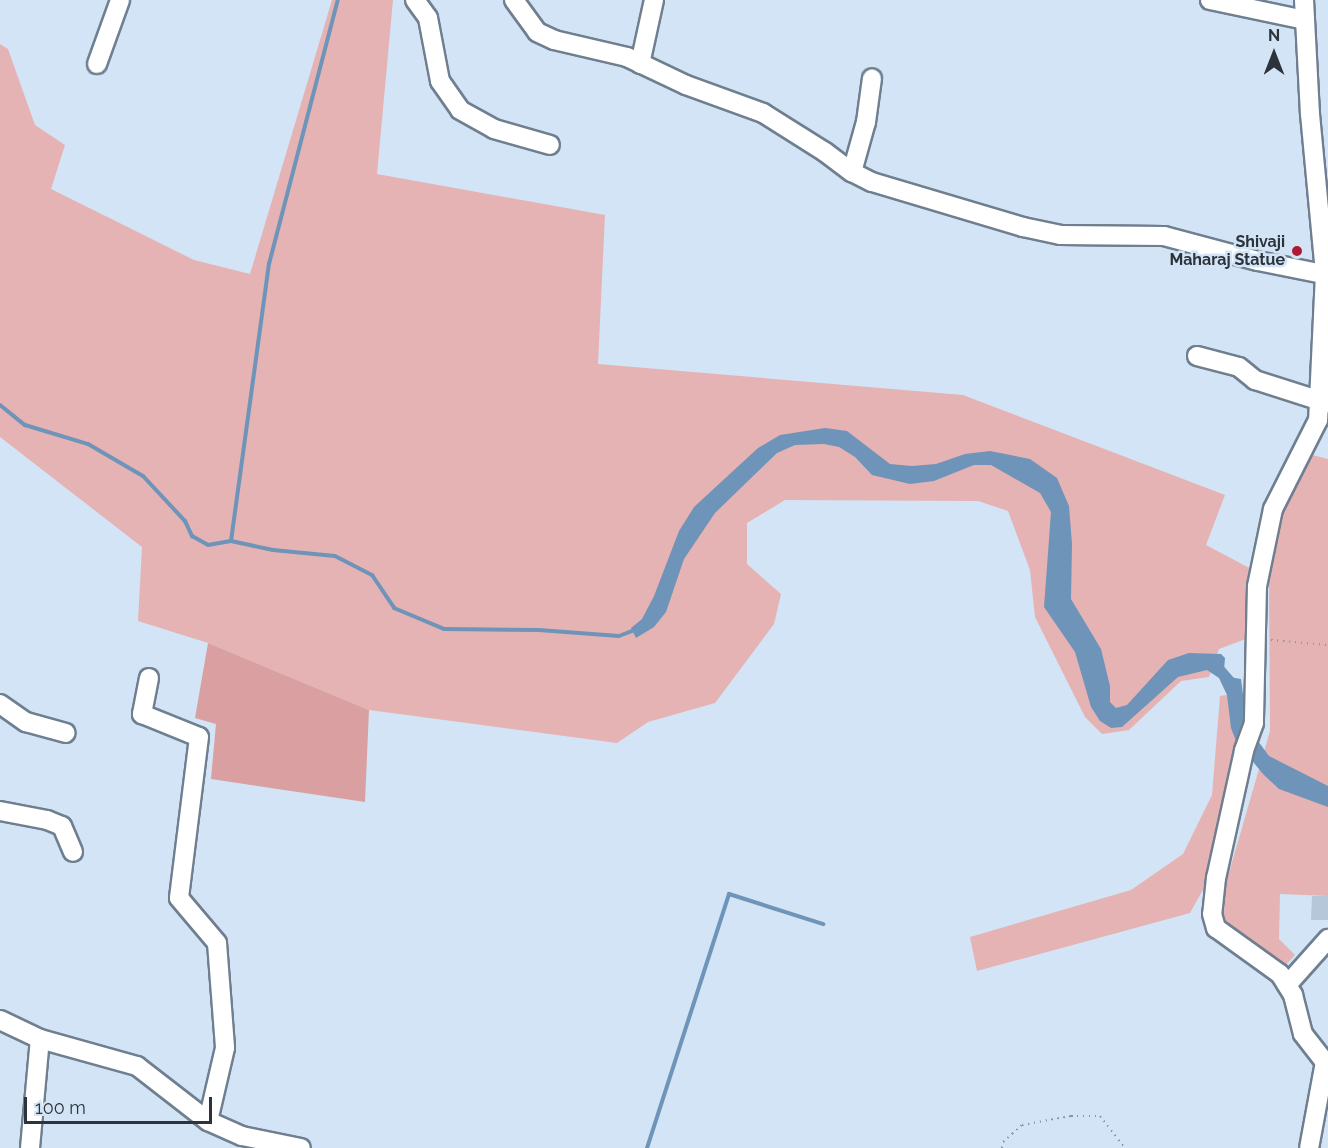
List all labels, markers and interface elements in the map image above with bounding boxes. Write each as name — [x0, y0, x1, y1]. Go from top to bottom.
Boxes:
north arrow — [1244, 24, 1304, 84]
text: N — [1268, 26, 1280, 45]
place label: Shivaji Maharaj Statue — [1169, 232, 1285, 270]
marker: Shivaji Maharaj Statue — [1290, 244, 1304, 258]
scale bar — [27, 1085, 214, 1123]
text: 100 m — [35, 1097, 86, 1118]

